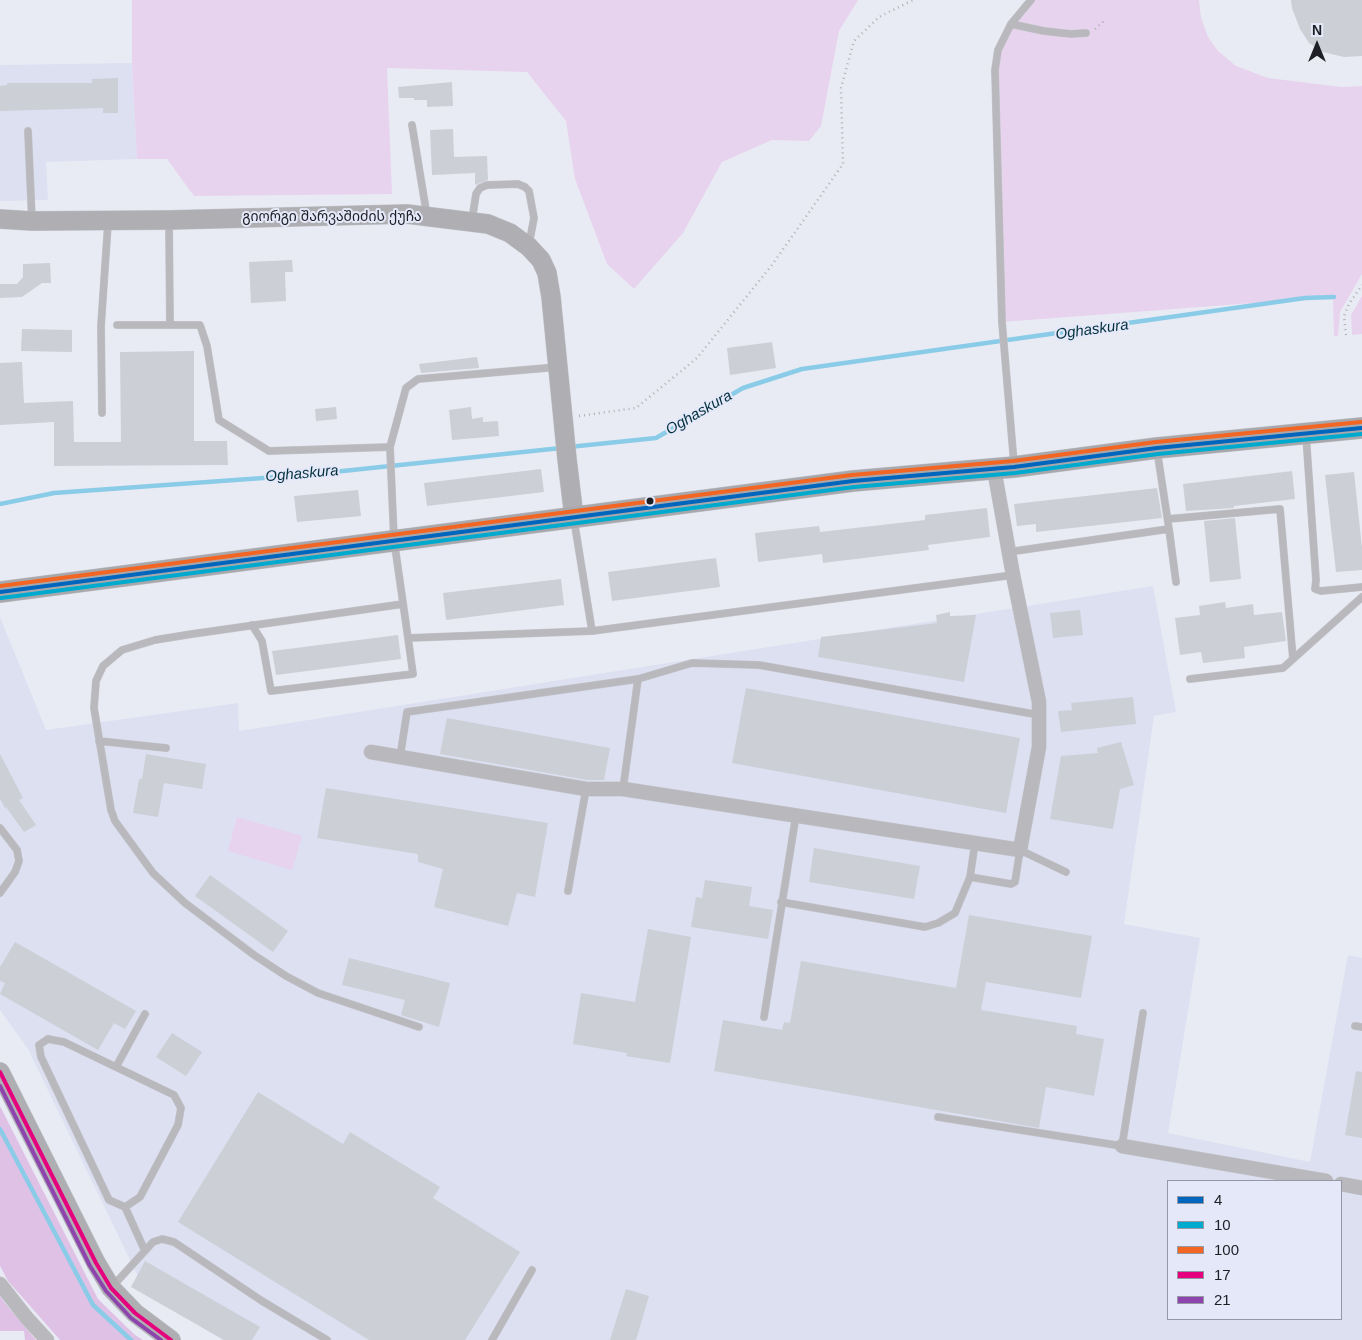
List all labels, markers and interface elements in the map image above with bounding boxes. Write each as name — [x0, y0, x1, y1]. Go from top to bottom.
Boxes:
north arrow — [1292, 20, 1342, 70]
text: N — [1312, 22, 1322, 38]
street label: გიორგი შარვაშიძის ქუჩა — [242, 209, 422, 225]
water label: Oghaskura — [1054, 316, 1130, 344]
water label: Oghaskura — [663, 387, 735, 439]
water label: Oghaskura — [265, 462, 339, 486]
unlabelled marker — [645, 496, 655, 506]
legend — [1167, 1180, 1342, 1320]
text: 4 — [1214, 1191, 1222, 1208]
text: 10 — [1214, 1216, 1231, 1233]
text: 100 — [1214, 1241, 1239, 1258]
text: 17 — [1214, 1266, 1231, 1283]
text: 21 — [1214, 1291, 1231, 1308]

